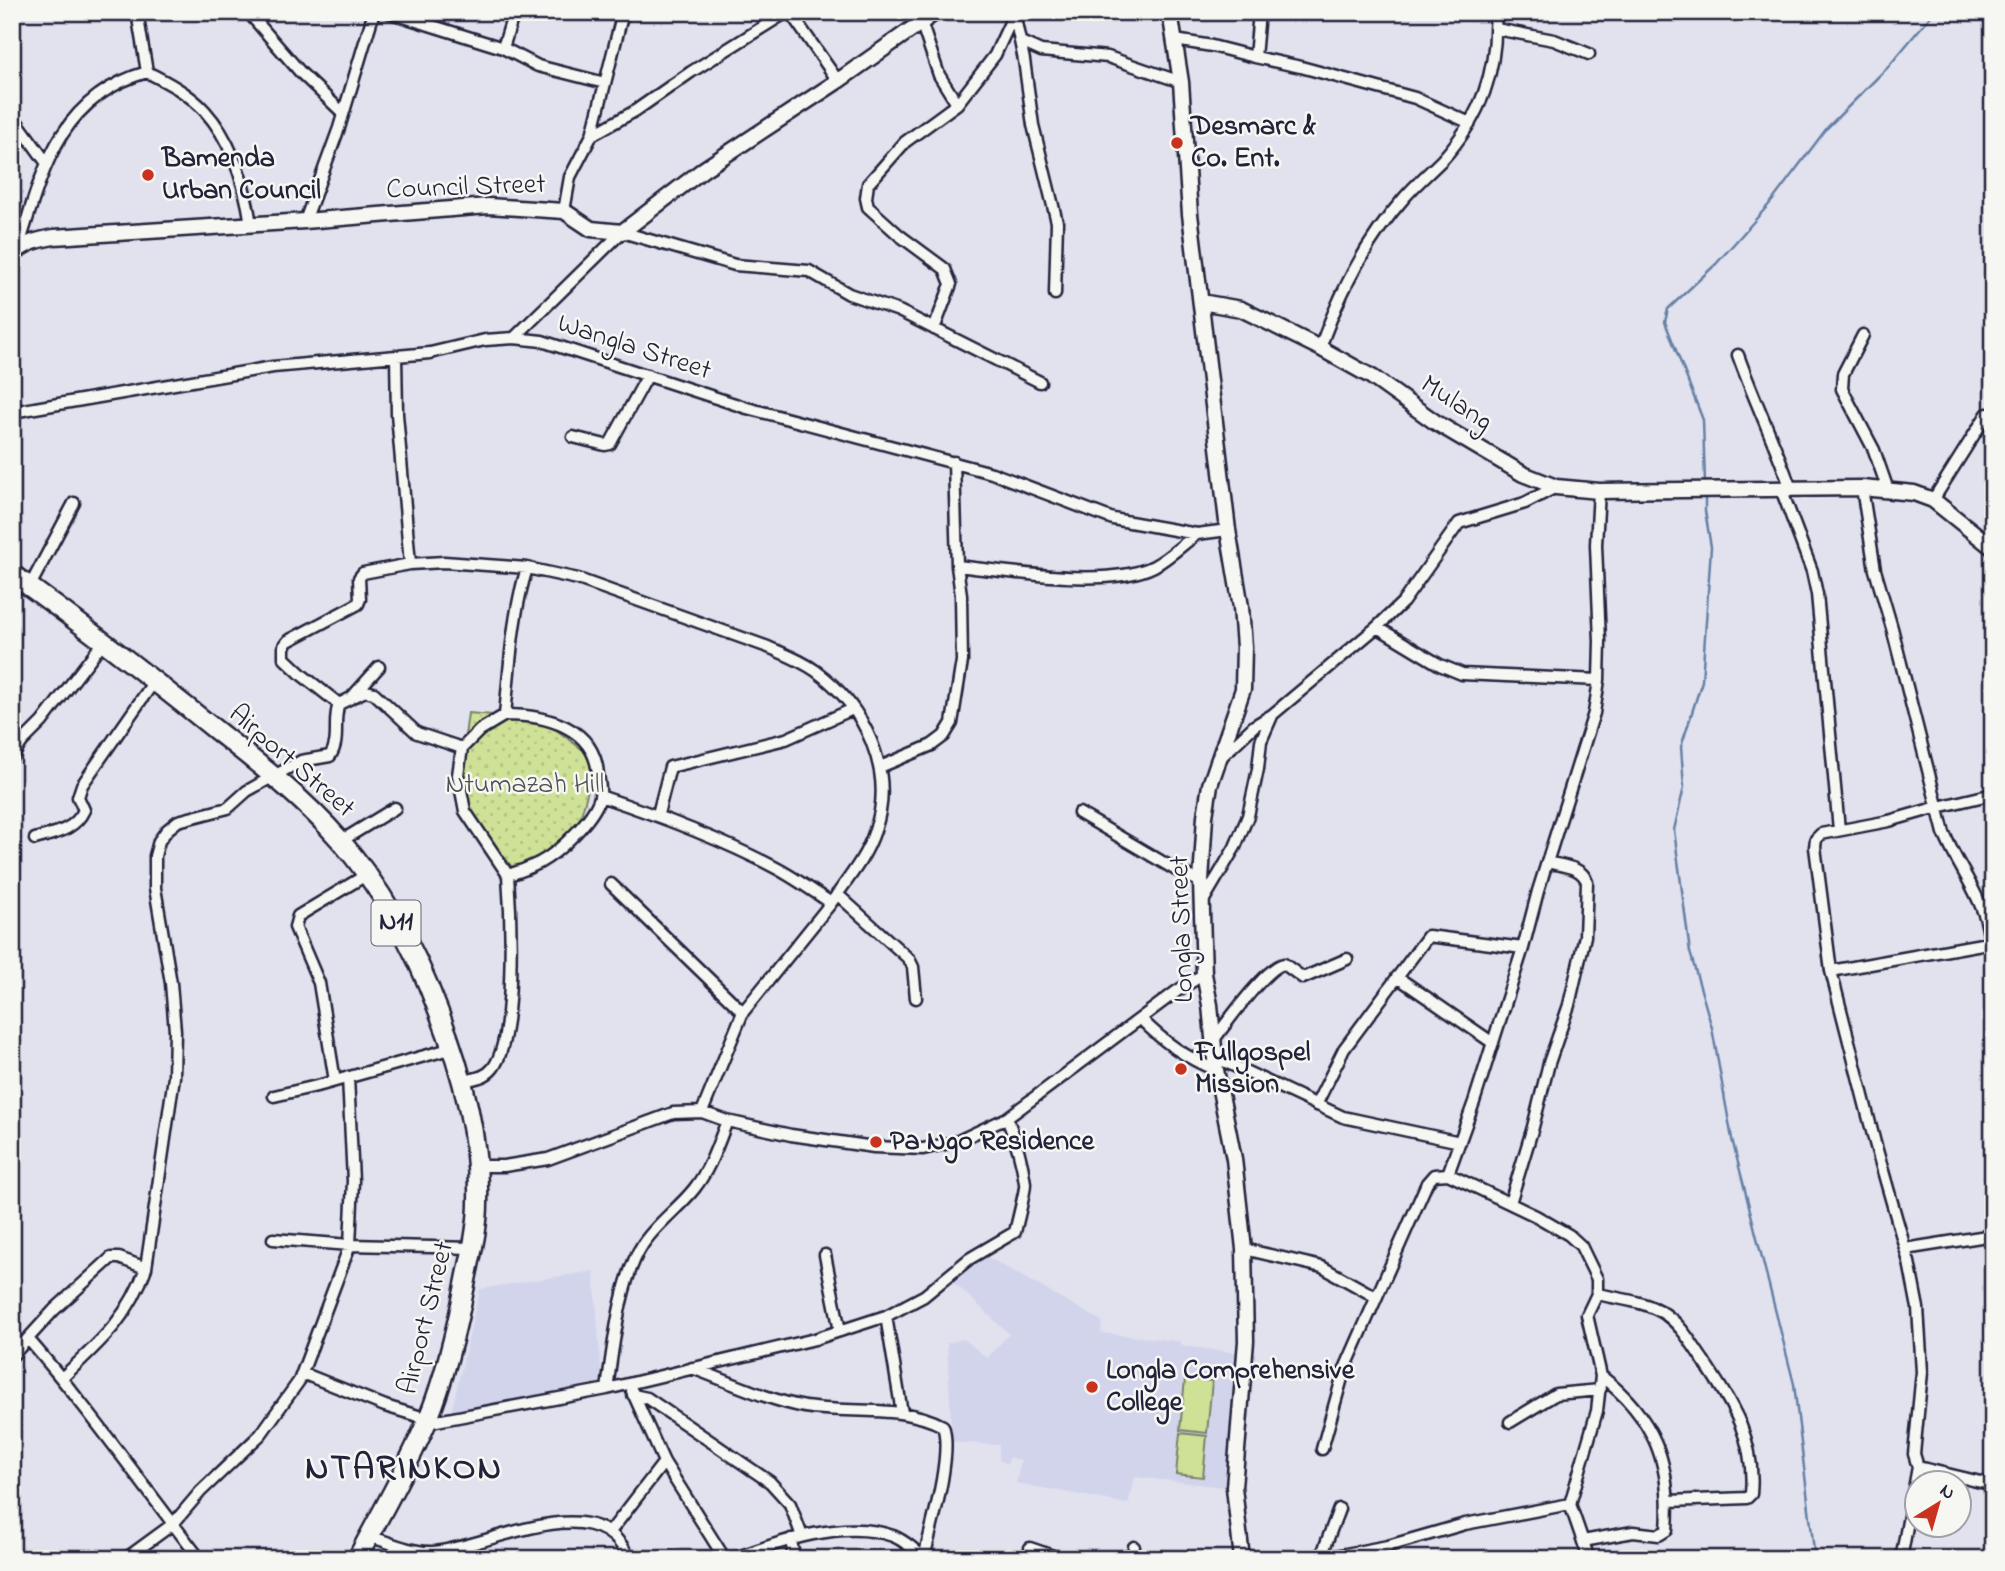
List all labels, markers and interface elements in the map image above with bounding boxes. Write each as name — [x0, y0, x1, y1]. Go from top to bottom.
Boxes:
place label: Desmarc & Co. Ent. — [1189, 107, 1316, 180]
marker: Desmarc & Co. Ent. — [1169, 135, 1185, 151]
place label: Bamenda Urban Council — [160, 139, 321, 212]
street label: Council Street — [386, 165, 546, 211]
marker: Bamenda Urban Council — [140, 167, 156, 183]
street label: Wangla Street — [552, 304, 716, 392]
street label: Mulang — [1412, 365, 1500, 443]
street label: Airport Street — [219, 695, 363, 829]
park label: Ntumazah Hill — [446, 765, 604, 806]
street label: Longla Street — [1160, 855, 1206, 1003]
road number: N11 — [372, 900, 420, 946]
place label: Fullgospel Mission — [1193, 1033, 1311, 1106]
marker: Fullgospel Mission — [1173, 1061, 1189, 1077]
place label: Pa Ngo Residence — [890, 1122, 1096, 1164]
marker: Pa Ngo Residence — [868, 1134, 884, 1150]
street label: Airport Street — [388, 1237, 466, 1399]
place label: Longla Comprehensive College — [1106, 1351, 1356, 1425]
marker: Longla Comprehensive College — [1084, 1379, 1100, 1395]
district label: NTARINKON — [305, 1444, 503, 1495]
north arrow — [1904, 1470, 1974, 1540]
text: N — [1933, 1478, 1960, 1507]

